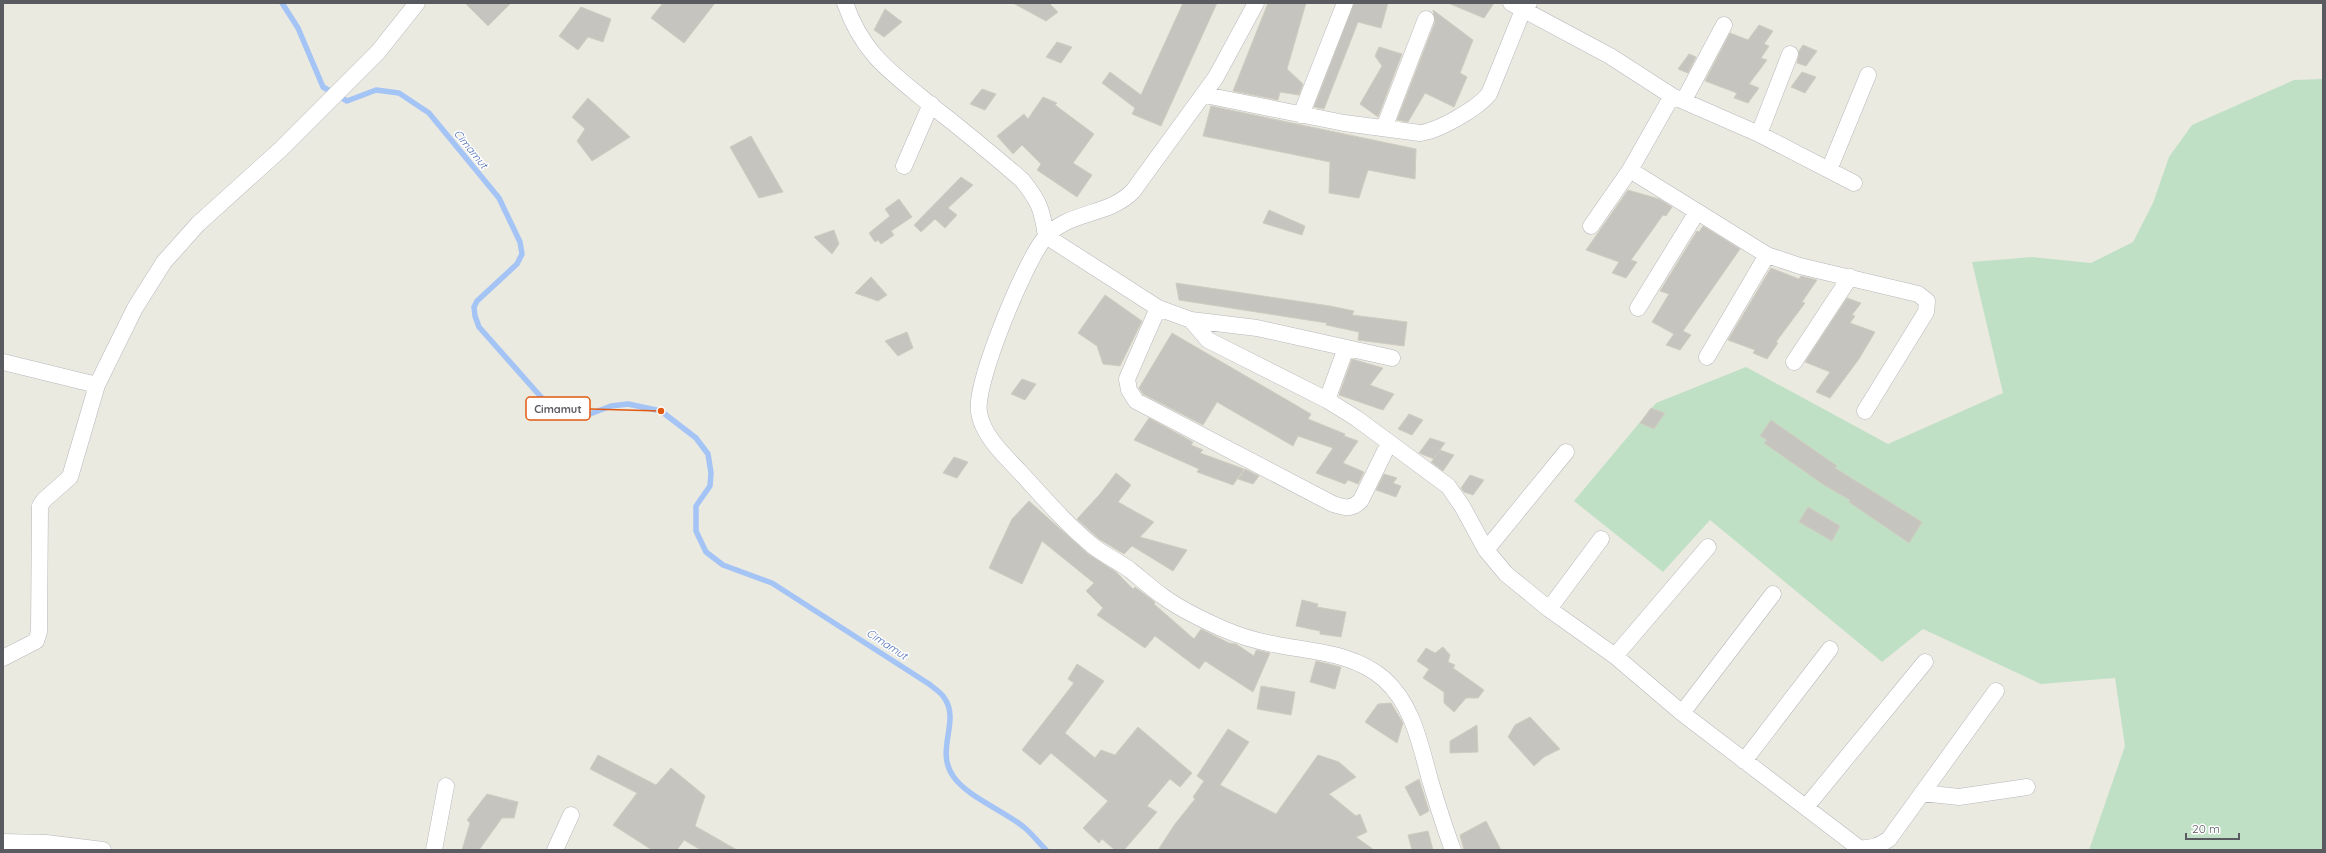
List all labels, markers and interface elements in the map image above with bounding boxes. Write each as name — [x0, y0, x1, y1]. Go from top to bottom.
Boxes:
water label: Cimamut — [451, 127, 492, 172]
callout: Cimamut — [526, 397, 590, 420]
text: Cimamut — [534, 402, 582, 416]
water label: Cimamut — [864, 626, 911, 663]
scale bar — [2186, 815, 2239, 841]
text: 20 m — [2192, 821, 2220, 836]

